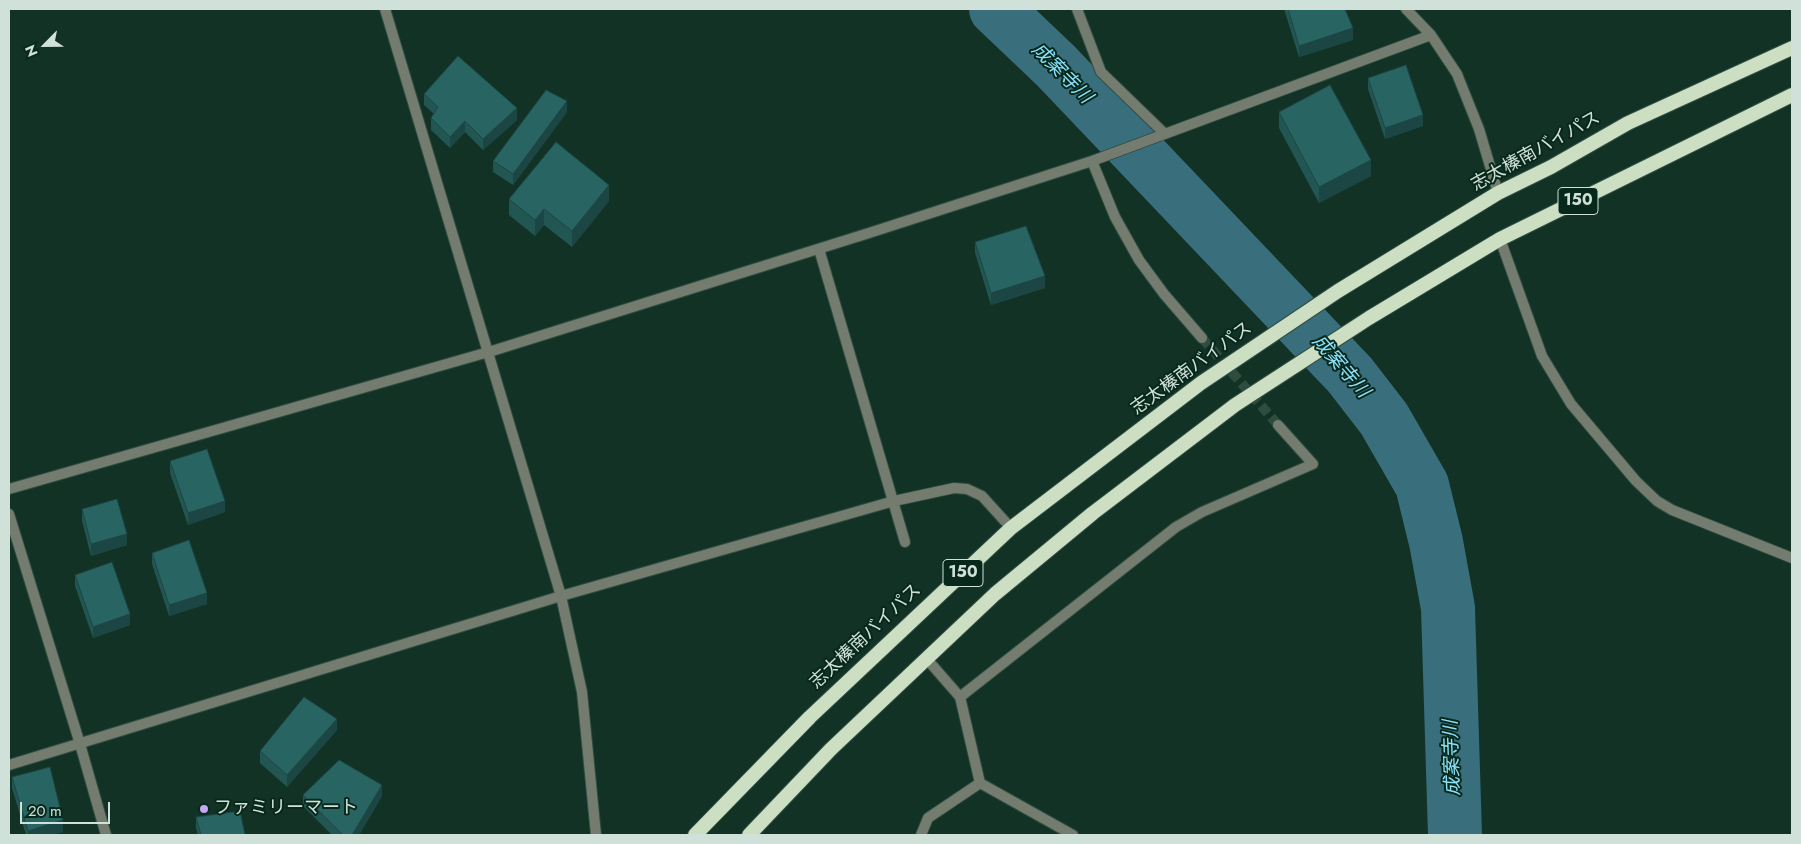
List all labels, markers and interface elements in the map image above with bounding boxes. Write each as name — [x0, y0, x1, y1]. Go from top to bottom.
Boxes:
north arrow — [20, 20, 70, 70]
water label: 成案寺川 — [1026, 39, 1096, 109]
text: N — [20, 42, 43, 60]
street label: 志太榛南バイパス — [1468, 108, 1604, 196]
road number: 150 — [1558, 188, 1598, 215]
street label: 志太榛南バイパス — [1127, 318, 1257, 420]
water label: 成案寺川 — [1306, 331, 1374, 403]
road number: 150 — [943, 560, 983, 586]
street label: 志太榛南バイパス — [806, 580, 926, 694]
water label: 成案寺川 — [1440, 720, 1466, 796]
scale bar — [22, 792, 112, 824]
place label: ファミリーマート — [214, 798, 358, 820]
text: 20 m — [28, 800, 62, 822]
marker: ファミリーマート — [198, 803, 210, 815]

